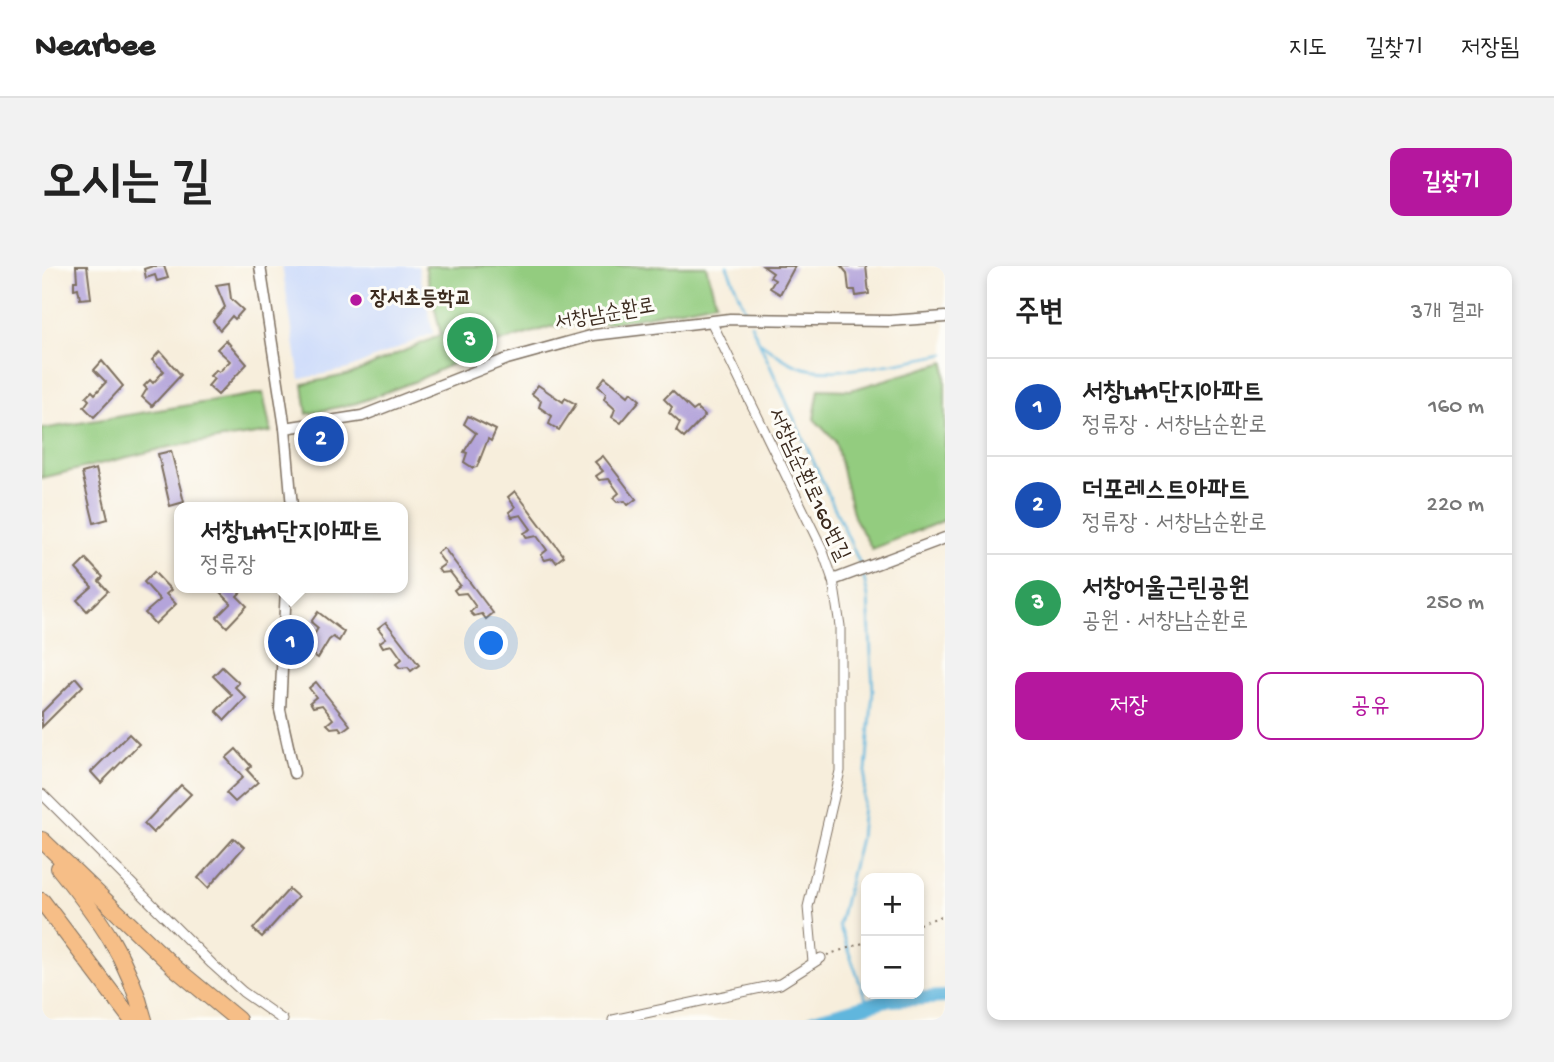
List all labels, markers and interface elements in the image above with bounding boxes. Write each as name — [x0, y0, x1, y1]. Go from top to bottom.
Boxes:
text: Nearbee — [35, 29, 155, 67]
text: 지도 — [1289, 35, 1327, 64]
text: 길찾기 — [1365, 35, 1423, 64]
text: 저장됨 — [1461, 35, 1519, 64]
button: 길찾기 — [1390, 148, 1512, 216]
text: 오시는 길 — [42, 157, 211, 215]
place label: 장서초등학교 — [370, 288, 471, 313]
marker: 장서초등학교 — [348, 292, 364, 308]
street label: 서창남순환로 — [553, 294, 657, 337]
text: 주변 — [1015, 297, 1063, 332]
text: 3개 결과 — [1411, 300, 1484, 327]
pin: 3 — [447, 314, 493, 366]
text: 서창LH1단지아파트 — [1082, 379, 1263, 410]
text: 1 — [1033, 394, 1043, 421]
text: 160 m — [1428, 394, 1484, 421]
street label: 서창남순환로160번길 — [761, 404, 854, 566]
pin: 2 — [298, 413, 344, 465]
text: 정류장 · 서창남순환로 — [1082, 413, 1267, 440]
text: 더포레스트아파트 — [1082, 477, 1249, 508]
text: 2 — [1032, 492, 1044, 519]
text: 220 m — [1427, 492, 1484, 519]
popup — [174, 502, 408, 593]
text: 정류장 · 서창남순환로 — [1082, 511, 1267, 538]
text: 서창LH1단지아파트 — [200, 519, 382, 550]
text: 정류장 — [200, 553, 256, 580]
text: 서창어울근린공원 — [1082, 575, 1249, 606]
text: 3 — [1032, 590, 1044, 617]
text: 250 m — [1426, 590, 1484, 617]
text: 공원 · 서창남순환로 — [1082, 609, 1248, 636]
pin: 1 — [268, 616, 314, 668]
your location — [474, 626, 508, 660]
button: 저장 — [1015, 672, 1243, 740]
button: 공유 — [1257, 672, 1484, 740]
map controls — [861, 873, 924, 999]
button: + — [861, 873, 924, 936]
button: − — [861, 936, 924, 999]

